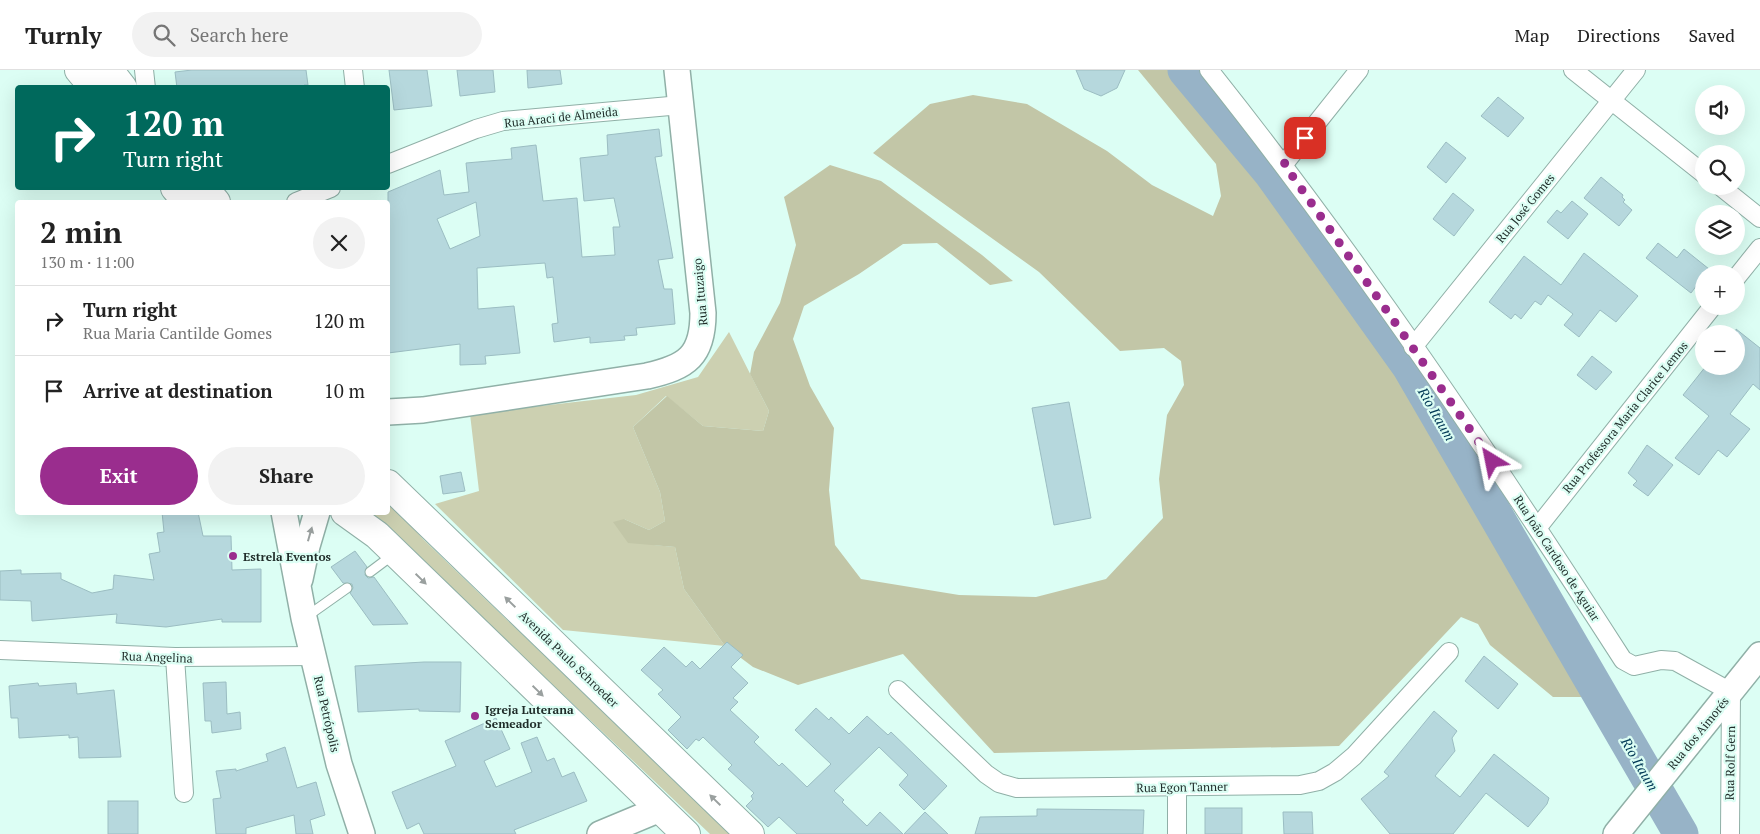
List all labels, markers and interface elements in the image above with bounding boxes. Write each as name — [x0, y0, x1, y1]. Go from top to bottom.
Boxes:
search box — [132, 12, 482, 57]
text: Turnly — [25, 19, 102, 51]
icon: search — [150, 21, 178, 49]
text: Search here — [190, 22, 288, 47]
text: Map — [1514, 23, 1549, 47]
text: Directions — [1577, 23, 1660, 47]
text: Saved — [1688, 23, 1735, 47]
map controls — [1695, 85, 1745, 375]
button: sound — [1695, 85, 1745, 135]
text: 120 m — [123, 100, 224, 146]
street label: Rua Araci de Almeida — [503, 104, 619, 130]
icon: right — [40, 105, 105, 170]
pin — [1284, 117, 1326, 159]
icon: arrive — [1291, 124, 1319, 152]
text: Turn right — [123, 144, 223, 173]
button: search — [1695, 145, 1745, 195]
street label: Rua José Gomes — [1492, 170, 1558, 246]
button: layers — [1695, 205, 1745, 255]
text: 2 min — [40, 212, 122, 252]
button: close — [313, 217, 365, 269]
text: 130 m · 11:00 — [40, 251, 134, 273]
street label: Rua Ituzaigo — [690, 257, 710, 326]
button: + — [1695, 265, 1745, 315]
text: Turn right — [83, 297, 177, 322]
icon: right — [40, 307, 68, 335]
text: 120 m — [314, 308, 365, 333]
text: Rua Maria Cantilde Gomes — [83, 322, 272, 344]
button: − — [1695, 325, 1745, 375]
street label: Rua Professora Maria Clarice Lemos — [1559, 338, 1691, 496]
icon: arrive — [40, 377, 68, 405]
text: Arrive at destination — [83, 378, 272, 403]
text: 10 m — [324, 378, 365, 403]
water label: Rio Itaum — [1414, 383, 1460, 444]
position arrow — [1465, 434, 1517, 486]
button: Exit — [40, 447, 198, 505]
button: Share — [208, 447, 365, 505]
street label: Rua João Cardoso de Aguiar — [1511, 492, 1604, 624]
one-way arrow — [307, 527, 315, 542]
place label: Estrela Eventos — [243, 549, 332, 564]
marker: Estrela Eventos — [227, 550, 239, 562]
one-way arrow — [415, 572, 427, 584]
one-way arrow — [505, 596, 517, 608]
street label: Avenida Paulo Schroeder — [516, 608, 622, 711]
street label: Rua Angelina — [121, 648, 193, 666]
street label: Rua Petrópolis — [311, 674, 343, 754]
one-way arrow — [532, 685, 544, 697]
street label: Rua dos Aimorés — [1664, 694, 1732, 772]
place label: Igreja Luterana Semeador — [485, 702, 574, 731]
marker: Igreja Luterana Semeador — [469, 710, 481, 722]
street label: Rua Rolf Gern — [1722, 726, 1738, 800]
water label: Rio Itaum — [1617, 733, 1663, 794]
street label: Rua Egon Tanner — [1136, 779, 1228, 795]
one-way arrow — [709, 794, 721, 806]

